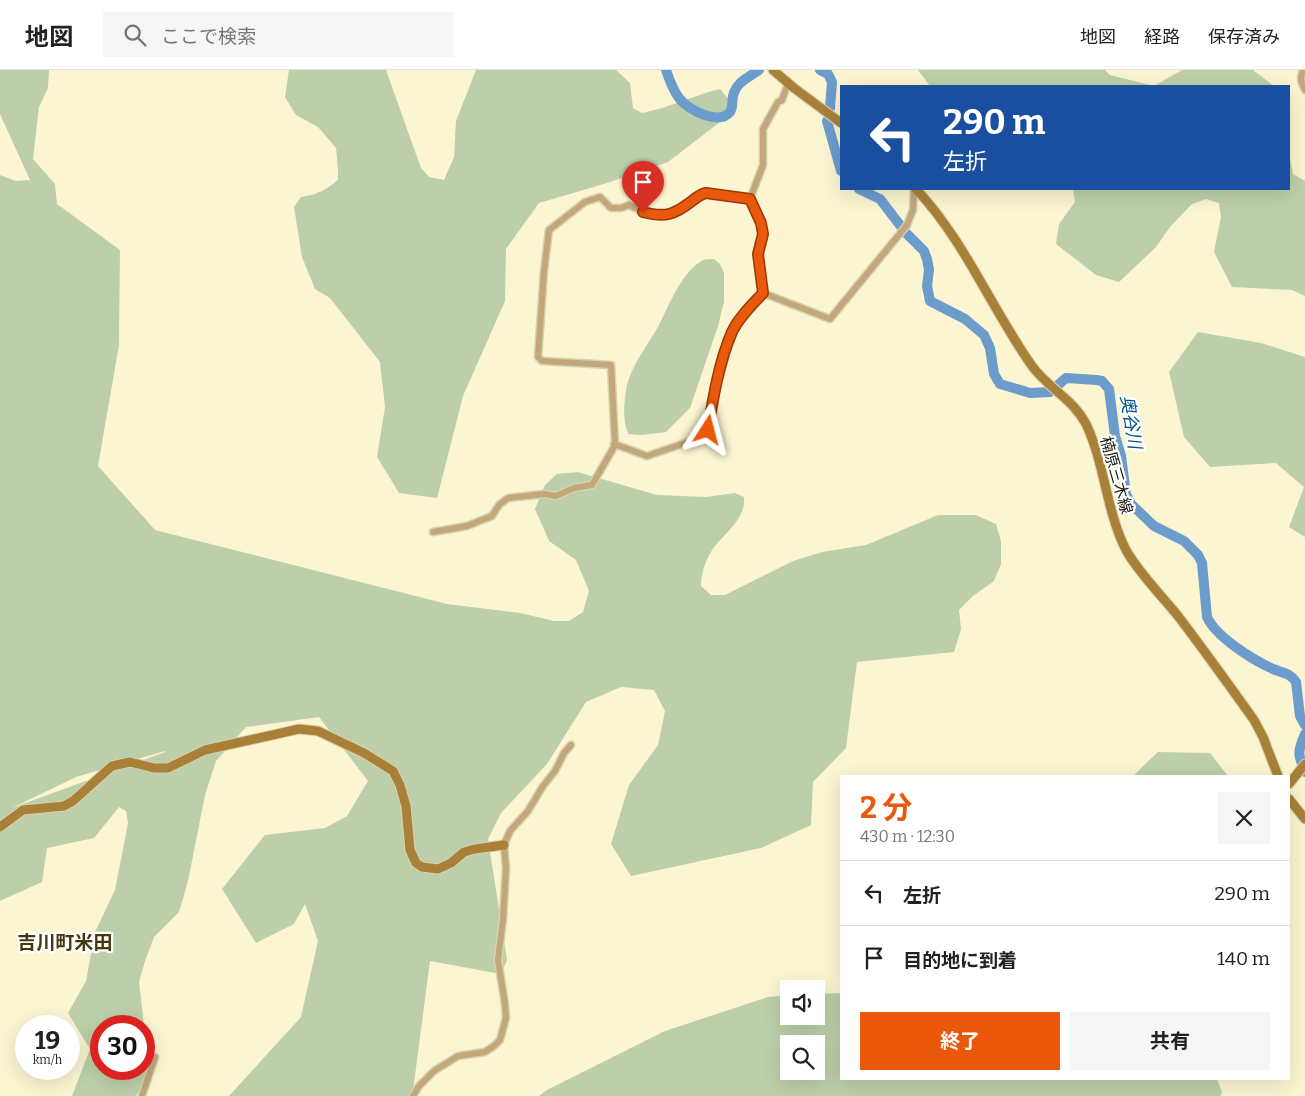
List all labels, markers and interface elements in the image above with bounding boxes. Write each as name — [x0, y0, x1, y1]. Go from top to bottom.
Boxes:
search box — [103, 12, 453, 57]
icon: search — [121, 21, 149, 49]
text: 地図 — [25, 23, 73, 51]
text: ここで検索 — [161, 25, 256, 48]
text: 地図 — [1080, 26, 1116, 48]
text: 経路 — [1144, 26, 1180, 48]
text: 保存済み — [1208, 26, 1280, 48]
text: 290 m — [943, 101, 1045, 143]
icon: left — [860, 105, 925, 170]
text: 左折 — [943, 148, 987, 175]
pin — [622, 161, 664, 212]
icon: arrive — [629, 168, 657, 196]
water label: 奥谷川 — [1116, 394, 1146, 452]
position arrow — [681, 403, 733, 455]
street label: 楠原三木線 — [1096, 434, 1137, 516]
text: 2 分 — [860, 790, 912, 826]
button: close — [1218, 792, 1270, 844]
text: 430 m · 12:30 — [860, 827, 955, 846]
icon: left — [860, 879, 888, 907]
text: 290 m — [1214, 882, 1270, 905]
text: 左折 — [903, 884, 941, 907]
district label: 吉川町米田 — [17, 931, 113, 954]
icon: arrive — [860, 944, 888, 972]
text: 140 m — [1217, 947, 1270, 970]
text: 目的地に到着 — [903, 949, 1017, 972]
map controls — [780, 980, 825, 1080]
button: sound — [780, 980, 825, 1025]
button: 終了 — [860, 1012, 1060, 1070]
button: 共有 — [1070, 1012, 1270, 1070]
speed limit sign: 30 — [90, 1015, 155, 1080]
text: 19 — [35, 1026, 60, 1056]
button: search — [780, 1035, 825, 1080]
text: km/h — [33, 1053, 62, 1067]

